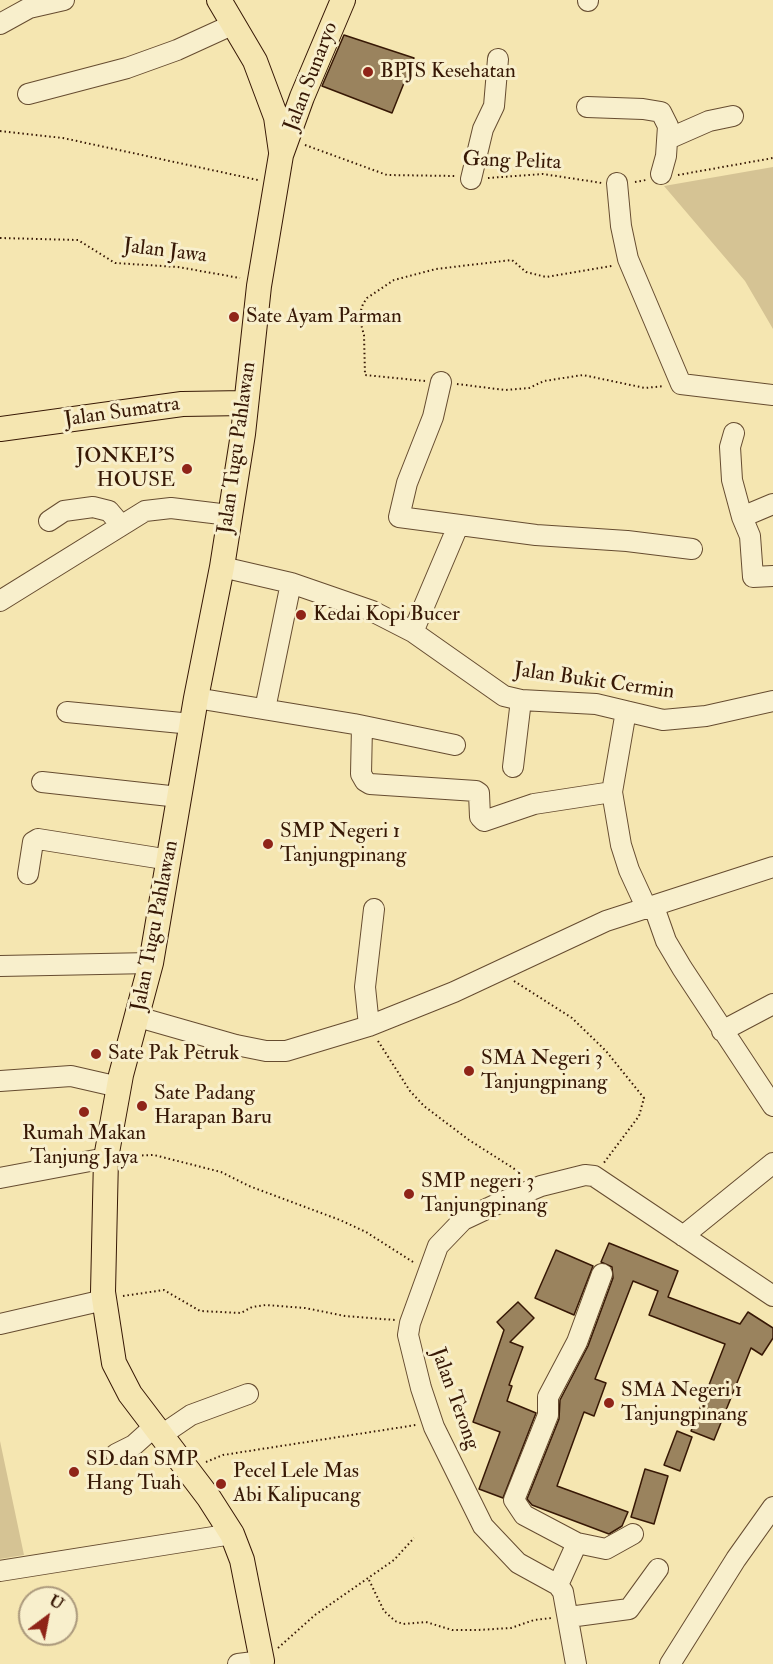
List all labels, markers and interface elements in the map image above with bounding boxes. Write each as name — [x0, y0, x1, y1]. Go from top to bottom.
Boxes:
street label: Jalan Sunaryo — [280, 19, 344, 135]
place label: BPJS Kesehatan — [380, 59, 516, 85]
marker: BPJS Kesehatan — [361, 65, 375, 79]
street label: Gang Pelita — [462, 148, 562, 176]
street label: Jalan Jawa — [122, 234, 208, 270]
place label: Sate Ayam Parman — [246, 304, 402, 330]
marker: Sate Ayam Parman — [227, 310, 241, 324]
street label: Jalan Tugu Pahlawan — [213, 360, 263, 536]
street label: Jalan Sumatra — [63, 392, 181, 434]
place label: JONKEI'S HOUSE — [76, 444, 175, 494]
marker: JONKEI'S HOUSE — [180, 462, 194, 476]
place label: Kedai Kopi Bucer — [313, 602, 460, 628]
marker: Kedai Kopi Bucer — [294, 608, 308, 622]
street label: Jalan Bukit Cermin — [512, 658, 676, 706]
place label: SMP Negeri 1 Tanjungpinang — [280, 819, 406, 869]
marker: SMP Negeri 1 Tanjungpinang — [261, 837, 275, 851]
street label: Jalan Tugu Pahlawan — [127, 838, 185, 1014]
place label: Sate Pak Petruk — [108, 1041, 239, 1067]
place label: SMA Negeri 3 Tanjungpinang — [481, 1046, 607, 1096]
marker: Sate Pak Petruk — [89, 1047, 103, 1061]
marker: SMA Negeri 3 Tanjungpinang — [462, 1064, 476, 1078]
place label: Sate Padang Harapan Baru — [154, 1081, 272, 1131]
marker: Sate Padang Harapan Baru — [135, 1099, 149, 1113]
marker: Rumah Makan Tanjung Jaya — [77, 1105, 91, 1119]
place label: Rumah Makan Tanjung Jaya — [22, 1121, 146, 1171]
place label: SMP negeri 3 Tanjungpinang — [421, 1169, 547, 1219]
marker: SMP negeri 3 Tanjungpinang — [402, 1187, 416, 1201]
street label: Jalan Terong — [424, 1345, 484, 1453]
place label: SMA Negeri 1 Tanjungpinang — [621, 1378, 747, 1428]
marker: SMA Negeri 1 Tanjungpinang — [602, 1396, 616, 1410]
place label: SD dan SMP Hang Tuah — [86, 1447, 198, 1497]
place label: Pecel Lele Mas Abi Kalipucang — [233, 1459, 360, 1509]
marker: SD dan SMP Hang Tuah — [67, 1465, 81, 1479]
marker: Pecel Lele Mas Abi Kalipucang — [214, 1477, 228, 1491]
north arrow — [18, 1586, 78, 1646]
text: U — [45, 1590, 67, 1614]

